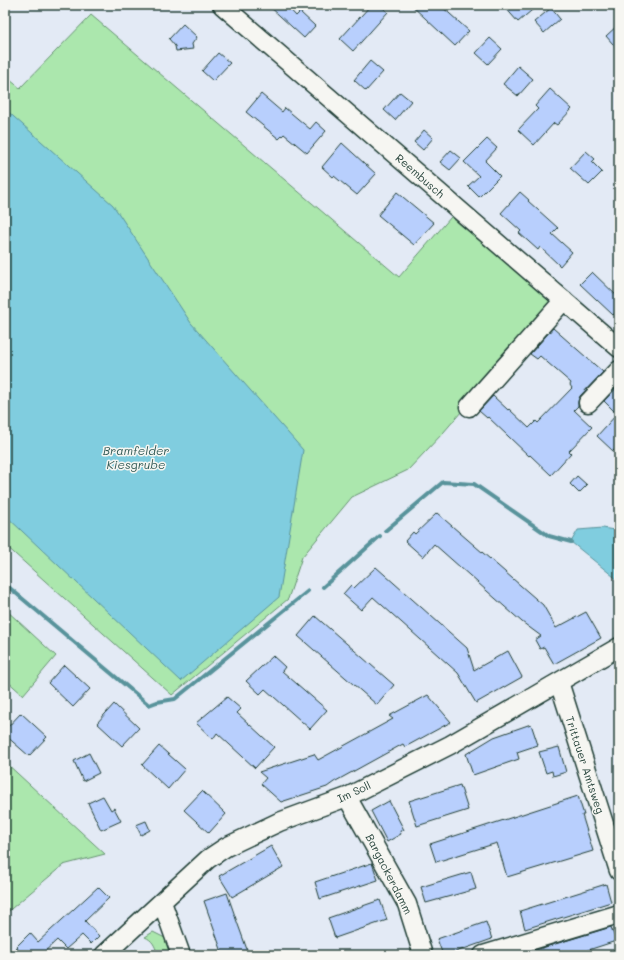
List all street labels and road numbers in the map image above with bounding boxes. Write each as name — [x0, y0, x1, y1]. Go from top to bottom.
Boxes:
street label: Reembusch — [393, 150, 448, 201]
street label: Trittauer Amtsweg — [563, 714, 608, 816]
street label: Im Soll — [335, 777, 373, 806]
street label: Bargackerdamm — [363, 831, 416, 917]

